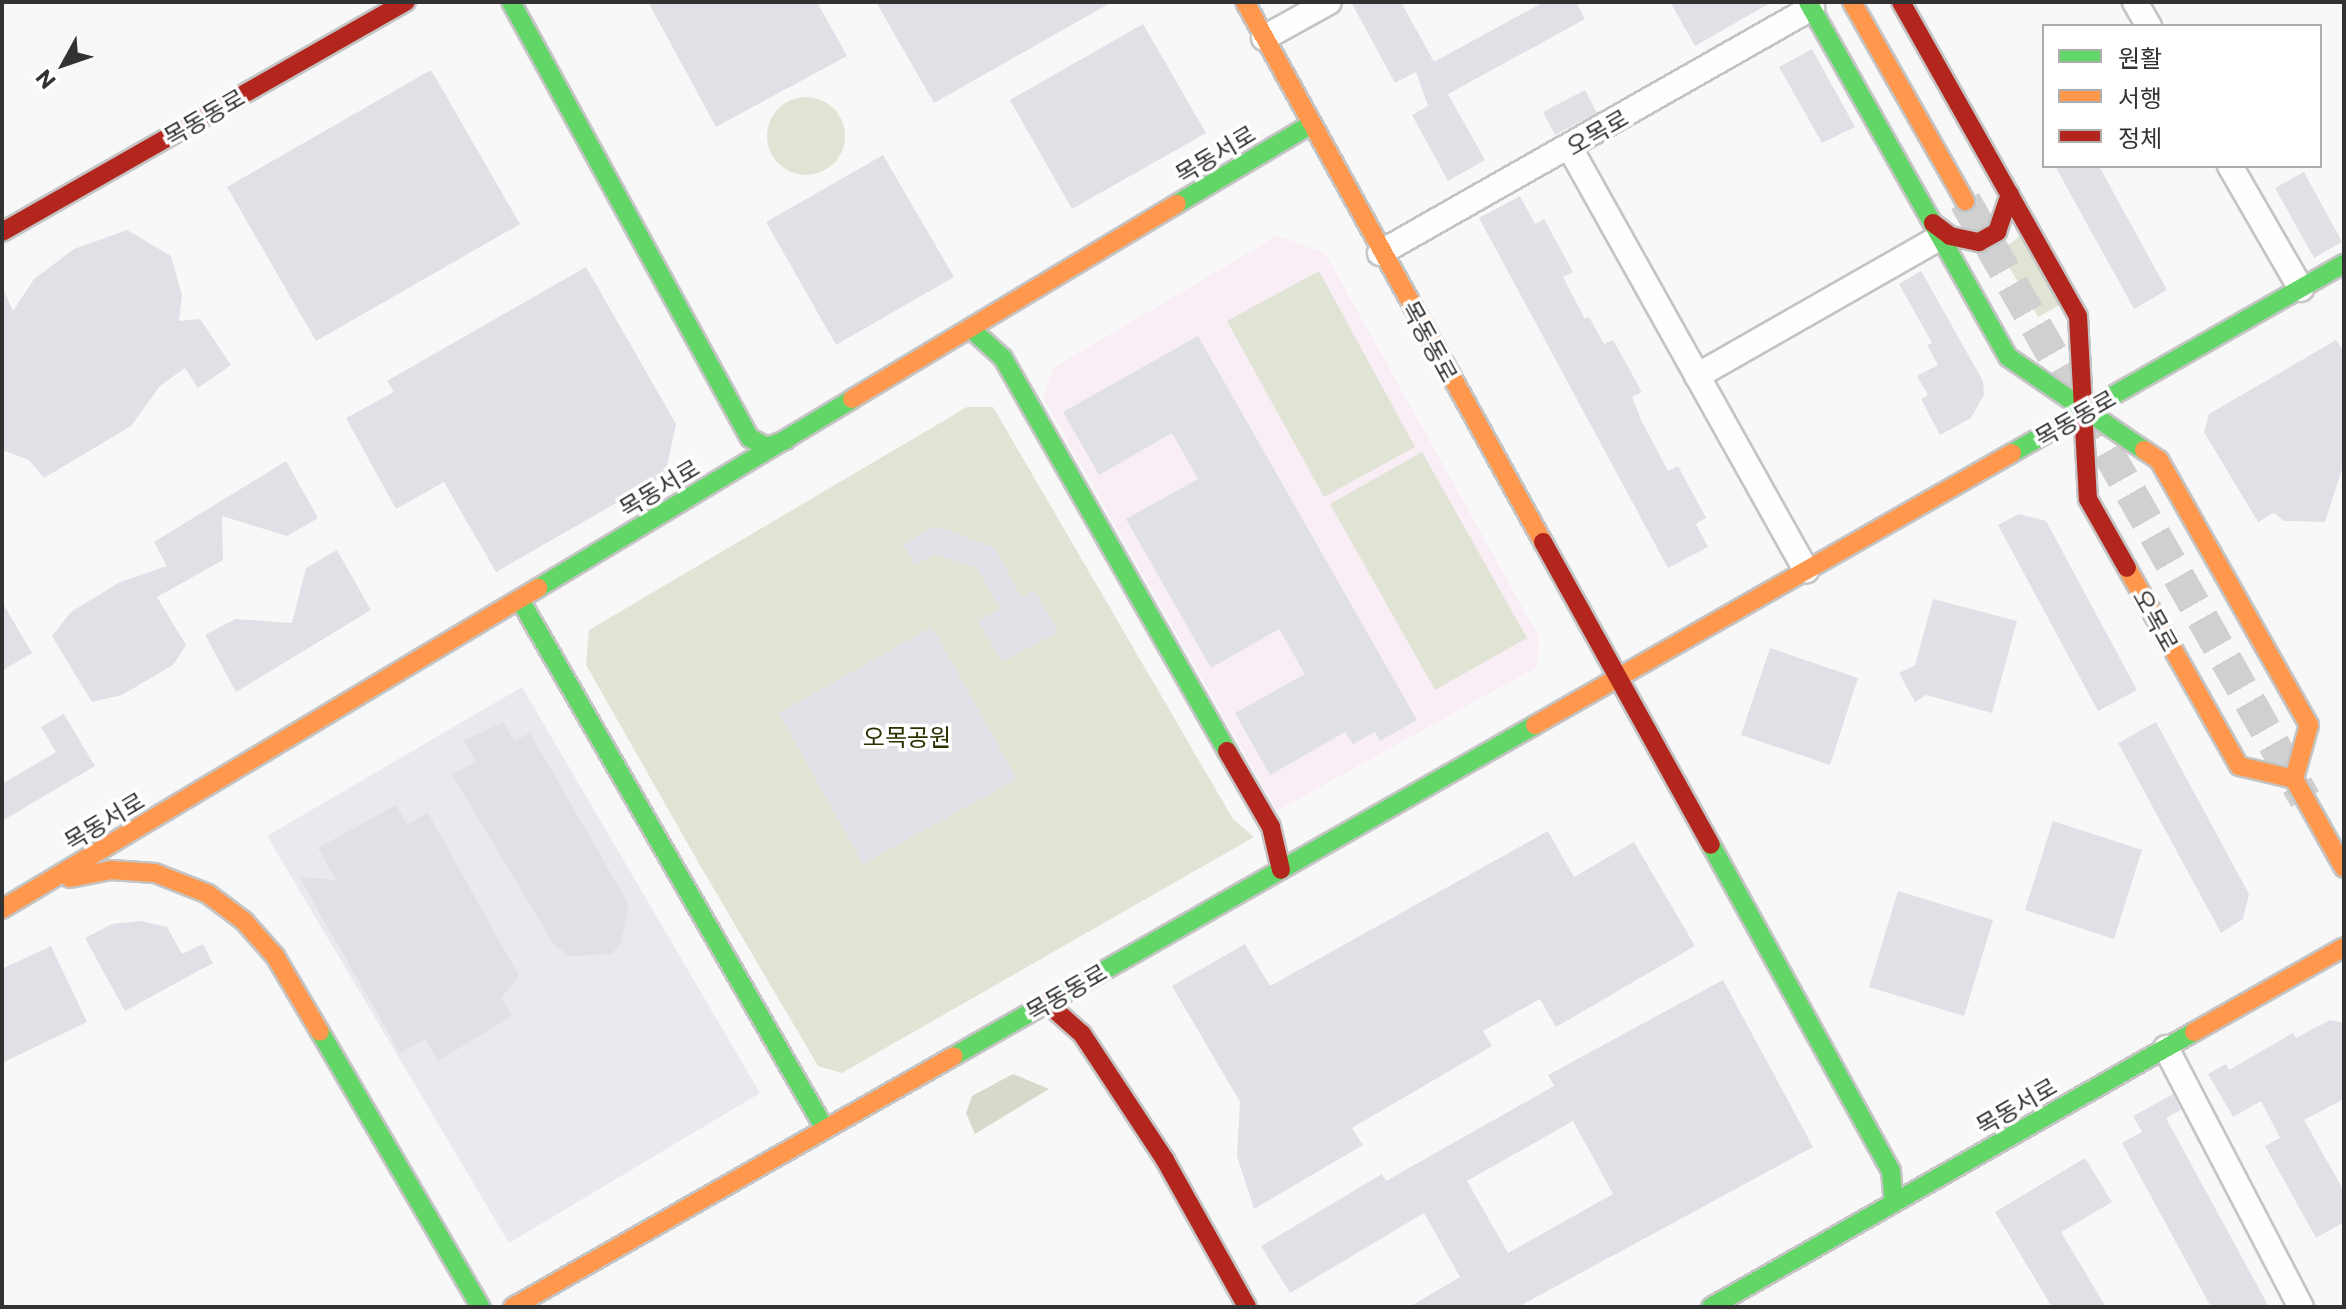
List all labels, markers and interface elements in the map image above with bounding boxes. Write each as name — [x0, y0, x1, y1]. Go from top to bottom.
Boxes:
north arrow — [24, 24, 104, 104]
legend — [2042, 24, 2322, 168]
text: 원활 — [2118, 43, 2162, 72]
text: N — [30, 65, 61, 95]
street label: 목동동로 — [159, 82, 249, 152]
text: 서행 — [2118, 83, 2162, 112]
street label: 오목로 — [1561, 103, 1633, 161]
street label: 목동서로 — [1170, 119, 1260, 189]
text: 정체 — [2118, 123, 2162, 152]
street label: 목동동로 — [1396, 295, 1464, 387]
street label: 목동동로 — [2030, 383, 2120, 453]
street label: 목동서로 — [614, 453, 704, 523]
street label: 오목로 — [2127, 584, 2185, 656]
park label: 오목공원 — [863, 723, 951, 751]
street label: 목동서로 — [59, 786, 149, 856]
street label: 목동동로 — [1021, 957, 1111, 1027]
street label: 목동서로 — [1971, 1071, 2061, 1141]

